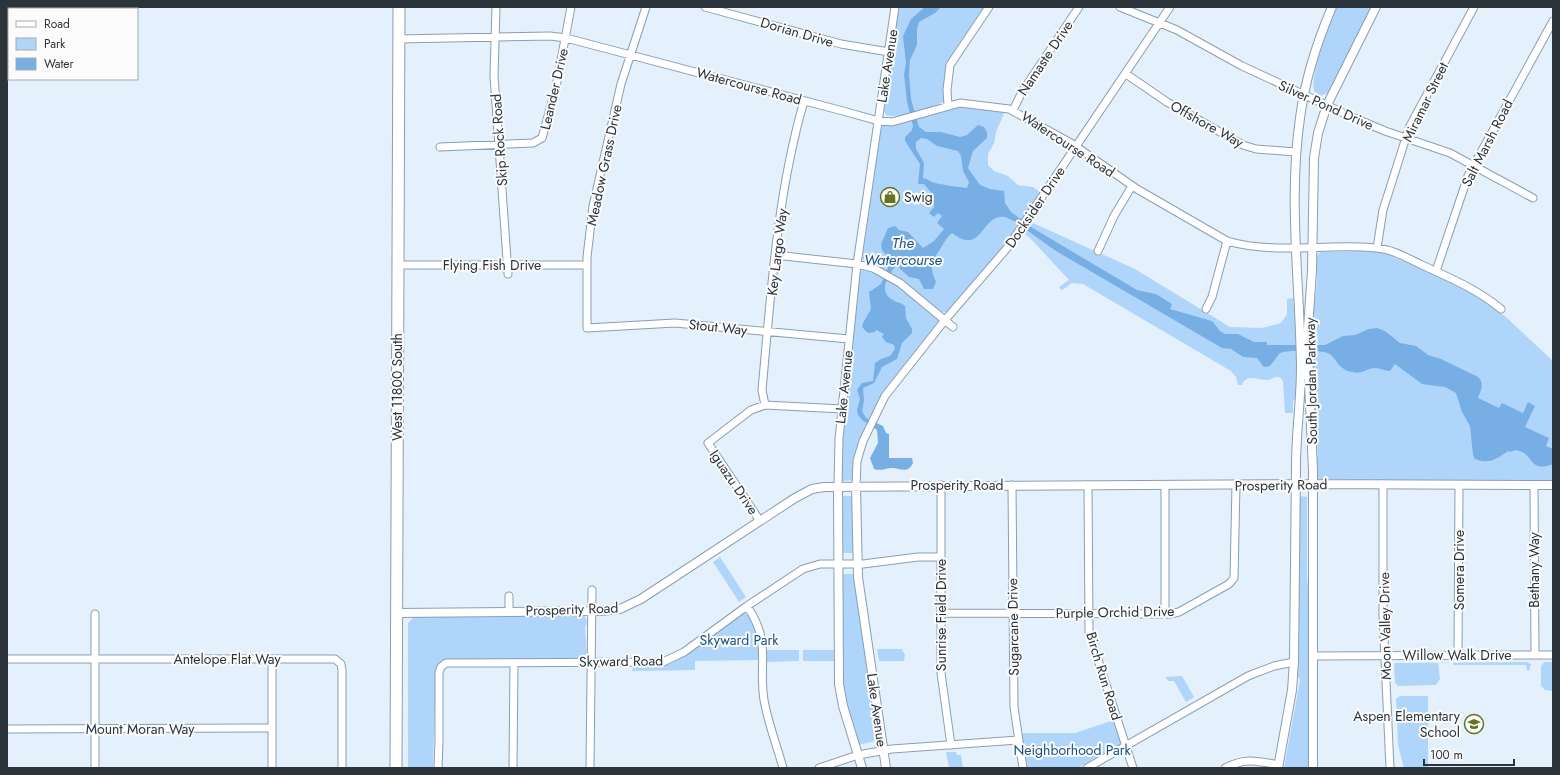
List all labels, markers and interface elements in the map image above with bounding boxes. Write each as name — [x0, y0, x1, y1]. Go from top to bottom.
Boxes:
legend — [8, 8, 138, 80]
street label: Dorian Drive — [758, 12, 836, 52]
text: Road — [44, 15, 70, 33]
street label: Namaste Drive — [1012, 16, 1078, 100]
street label: Lake Avenue — [871, 28, 903, 104]
text: Park — [44, 35, 66, 53]
street label: Leander Drive — [535, 46, 573, 132]
text: Water — [44, 55, 75, 73]
street label: Miramar Street — [1397, 58, 1453, 145]
street label: Watercourse Road — [694, 62, 804, 110]
street label: Silver Pond Drive — [1275, 75, 1377, 135]
street label: Skip Rock Road — [486, 93, 512, 187]
street label: Offshore Way — [1167, 96, 1248, 153]
street label: Salt Marsh Road — [1456, 96, 1518, 190]
street label: Meadow Grass Drive — [581, 103, 627, 227]
street label: Watercourse Road — [1017, 106, 1119, 182]
street label: Docksider Drive — [1000, 162, 1070, 252]
shop icon: Swig — [879, 186, 901, 208]
place label: Swig — [904, 187, 933, 207]
street label: Key Largo Way — [762, 206, 792, 297]
water label: The Watercourse — [864, 232, 942, 271]
street label: Flying Fish Drive — [443, 255, 541, 275]
street label: Stout Way — [688, 314, 749, 340]
street label: South Jordan Parkway — [1300, 316, 1322, 445]
street label: West 11800 South — [387, 333, 407, 441]
street label: Lake Avenue — [830, 349, 858, 425]
street label: Iguazu Drive — [705, 446, 763, 518]
street label: Prosperity Road — [1234, 474, 1328, 496]
street label: Prosperity Road — [911, 475, 1003, 495]
street label: Somera Drive — [1449, 530, 1469, 610]
street label: Bethany Way — [1524, 531, 1544, 608]
street label: Sunrise Field Drive — [931, 559, 951, 671]
street label: Moon Valley Drive — [1374, 572, 1396, 680]
street label: Sugarcane Drive — [1002, 578, 1024, 676]
street label: Prosperity Road — [525, 597, 619, 621]
street label: Purple Orchid Drive — [1055, 601, 1175, 623]
street label: Birch Run Road — [1081, 629, 1127, 723]
park label: Skyward Park — [700, 630, 779, 650]
street label: Willow Walk Drive — [1403, 645, 1512, 665]
street label: Antelope Flat Way — [173, 649, 281, 669]
street label: Skyward Road — [579, 650, 663, 672]
street label: Lake Avenue — [862, 672, 892, 748]
place label: Aspen Elementary School — [1353, 706, 1461, 742]
school or university icon: Aspen Elementary School — [1463, 713, 1485, 735]
street label: Mount Moran Way — [86, 719, 195, 739]
park label: Neighborhood Park — [1013, 740, 1131, 760]
scale bar — [1424, 741, 1514, 767]
text: 100 m — [1430, 746, 1463, 764]

